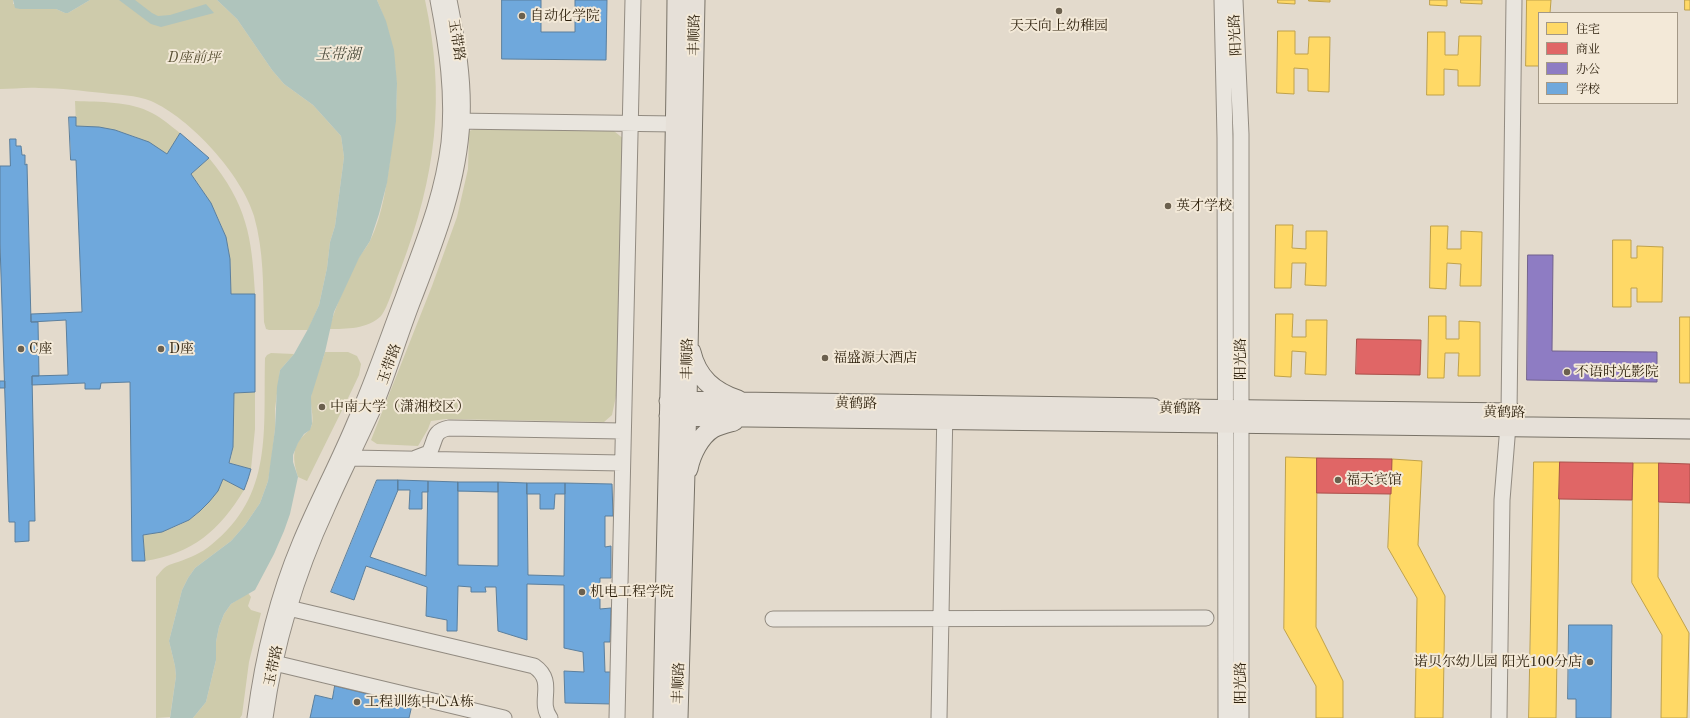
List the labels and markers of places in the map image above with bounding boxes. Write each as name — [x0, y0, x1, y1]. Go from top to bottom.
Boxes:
marker: 天天向上幼稚园 — [1054, 6, 1064, 16]
place label: 自动化学院 — [530, 8, 600, 24]
marker: 自动化学院 — [517, 11, 527, 21]
place label: 天天向上幼稚园 — [1010, 18, 1108, 34]
place label: 英才学校 — [1176, 198, 1232, 214]
marker: 英才学校 — [1163, 201, 1173, 211]
place label: C座 — [29, 341, 52, 357]
place label: D座 — [169, 341, 194, 357]
marker: C座 — [16, 344, 26, 354]
marker: D座 — [156, 344, 166, 354]
place label: 福盛源大酒店 — [833, 350, 917, 366]
marker: 福盛源大酒店 — [820, 353, 830, 363]
place label: 不语时光影院 — [1575, 364, 1659, 380]
marker: 不语时光影院 — [1562, 367, 1572, 377]
place label: 中南大学（潇湘校区） — [330, 399, 470, 415]
marker: 中南大学（潇湘校区） — [317, 402, 327, 412]
place label: 福天宾馆 — [1346, 472, 1402, 488]
marker: 福天宾馆 — [1333, 475, 1343, 485]
place label: 机电工程学院 — [590, 584, 674, 600]
marker: 机电工程学院 — [577, 587, 587, 597]
place label: 诺贝尔幼儿园 阳光100分店 — [1414, 654, 1582, 670]
marker: 诺贝尔幼儿园 阳光100分店 — [1585, 657, 1595, 667]
place label: 工程训练中心A栋 — [365, 694, 474, 710]
marker: 工程训练中心A栋 — [352, 697, 362, 707]

